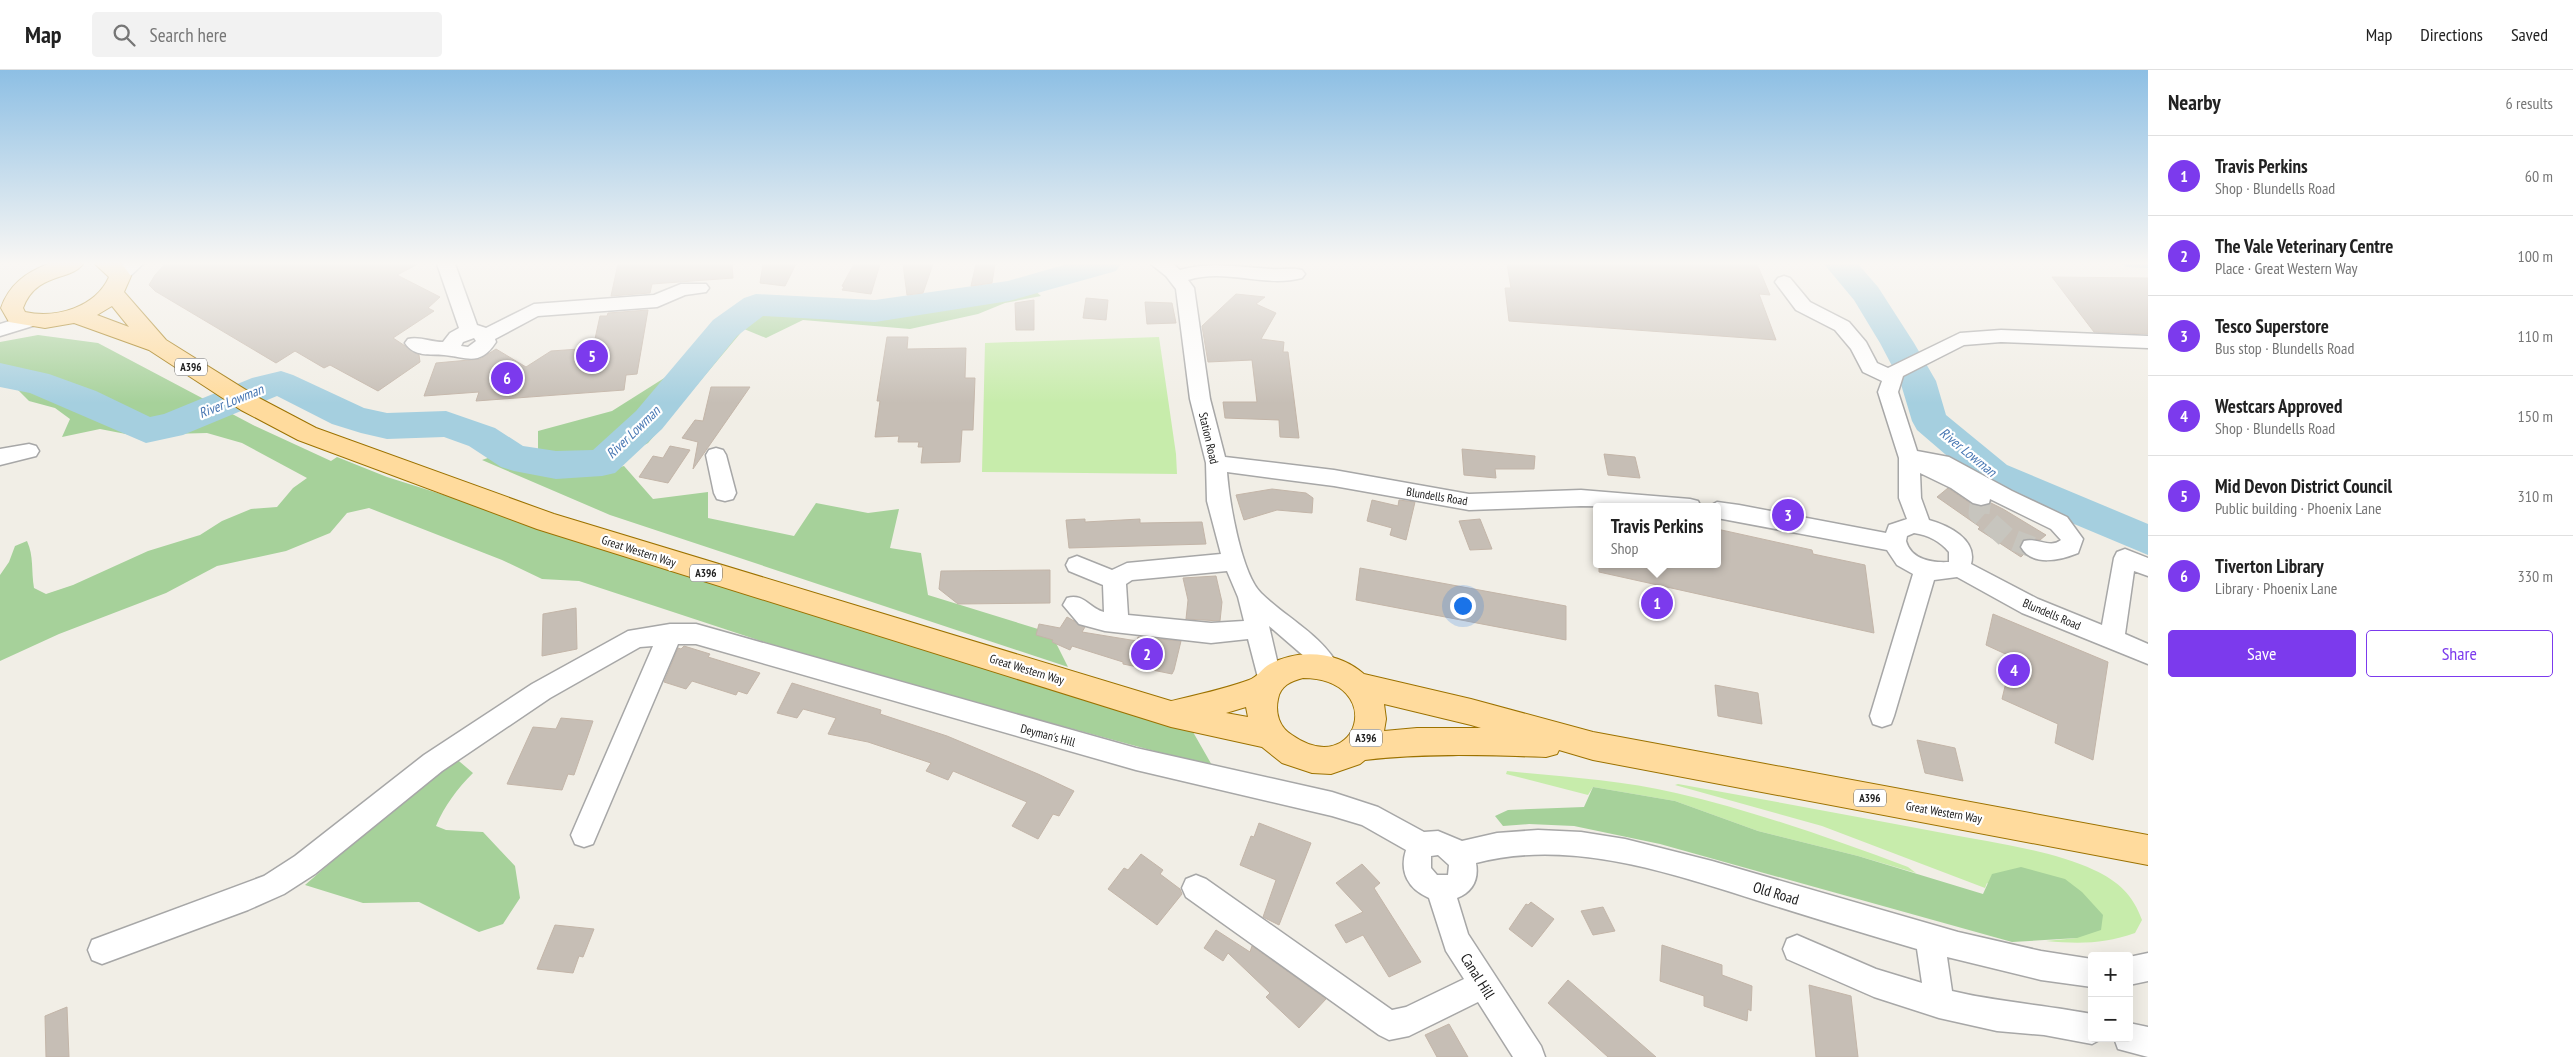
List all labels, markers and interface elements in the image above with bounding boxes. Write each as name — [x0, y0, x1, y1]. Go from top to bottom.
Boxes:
search box — [92, 12, 442, 57]
text: Map — [25, 19, 62, 50]
icon: search — [110, 21, 138, 49]
text: Search here — [150, 23, 227, 47]
text: Map — [2366, 23, 2392, 46]
text: Directions — [2420, 23, 2483, 46]
text: Saved — [2511, 23, 2548, 46]
text: Nearby — [2168, 89, 2221, 116]
text: 6 results — [2506, 93, 2553, 113]
text: Travis Perkins — [2215, 154, 2308, 178]
text: 1 — [2180, 166, 2188, 186]
text: 60 m — [2525, 166, 2553, 186]
text: Shop · Blundells Road — [2215, 178, 2335, 198]
text: The Vale Veterinary Centre — [2215, 234, 2393, 258]
text: 2 — [2180, 246, 2188, 266]
text: 100 m — [2518, 246, 2553, 266]
text: Place · Great Western Way — [2215, 258, 2358, 278]
text: Tesco Superstore — [2215, 314, 2329, 338]
text: 3 — [2180, 326, 2188, 346]
text: 110 m — [2518, 326, 2553, 346]
pin: 5 — [576, 337, 608, 375]
text: Bus stop · Blundells Road — [2215, 338, 2354, 358]
road number: A396 — [175, 358, 207, 376]
pin: 6 — [491, 359, 523, 397]
water label: River Lowman — [196, 380, 267, 422]
text: Westcars Approved — [2215, 394, 2342, 418]
water label: River Lowman — [602, 401, 664, 462]
text: 4 — [2180, 406, 2188, 426]
text: 150 m — [2518, 406, 2553, 426]
street label: Station Road — [1196, 411, 1222, 465]
text: Shop · Blundells Road — [2215, 418, 2335, 438]
water label: River Lowman — [1936, 424, 2001, 481]
text: Mid Devon District Council — [2215, 474, 2392, 498]
street label: Blundells Road — [1405, 484, 1469, 508]
text: 5 — [2180, 486, 2188, 506]
text: 310 m — [2518, 486, 2553, 506]
pin: 3 — [1772, 496, 1804, 534]
text: Public building · Phoenix Lane — [2215, 498, 2382, 518]
popup — [1593, 503, 1721, 568]
text: Travis Perkins — [1611, 514, 1703, 538]
street label: Great Western Way — [600, 532, 679, 570]
text: Shop — [1611, 538, 1638, 558]
text: Tiverton Library — [2215, 554, 2324, 578]
road number: A396 — [690, 564, 722, 582]
text: 6 — [2180, 566, 2188, 586]
text: 330 m — [2518, 566, 2553, 586]
text: Library · Phoenix Lane — [2215, 578, 2337, 598]
pin: 1 — [1641, 584, 1673, 622]
your location — [1450, 593, 1476, 619]
street label: Blundells Road — [2021, 595, 2083, 633]
button: Save — [2168, 630, 2356, 677]
button: Share — [2366, 630, 2553, 677]
pin: 2 — [1131, 635, 1163, 673]
street label: Great Western Way — [988, 651, 1067, 688]
pin: 4 — [1998, 651, 2030, 689]
street label: Deyman's Hill — [1019, 720, 1077, 750]
road number: A396 — [1350, 730, 1382, 746]
road number: A396 — [1854, 790, 1886, 806]
street label: Great Western Way — [1905, 798, 1984, 826]
street label: Old Road — [1751, 877, 1801, 909]
street label: Canal Hill — [1457, 950, 1500, 1003]
map controls — [2088, 952, 2133, 1042]
button: + — [2088, 952, 2133, 997]
button: − — [2088, 997, 2133, 1042]

